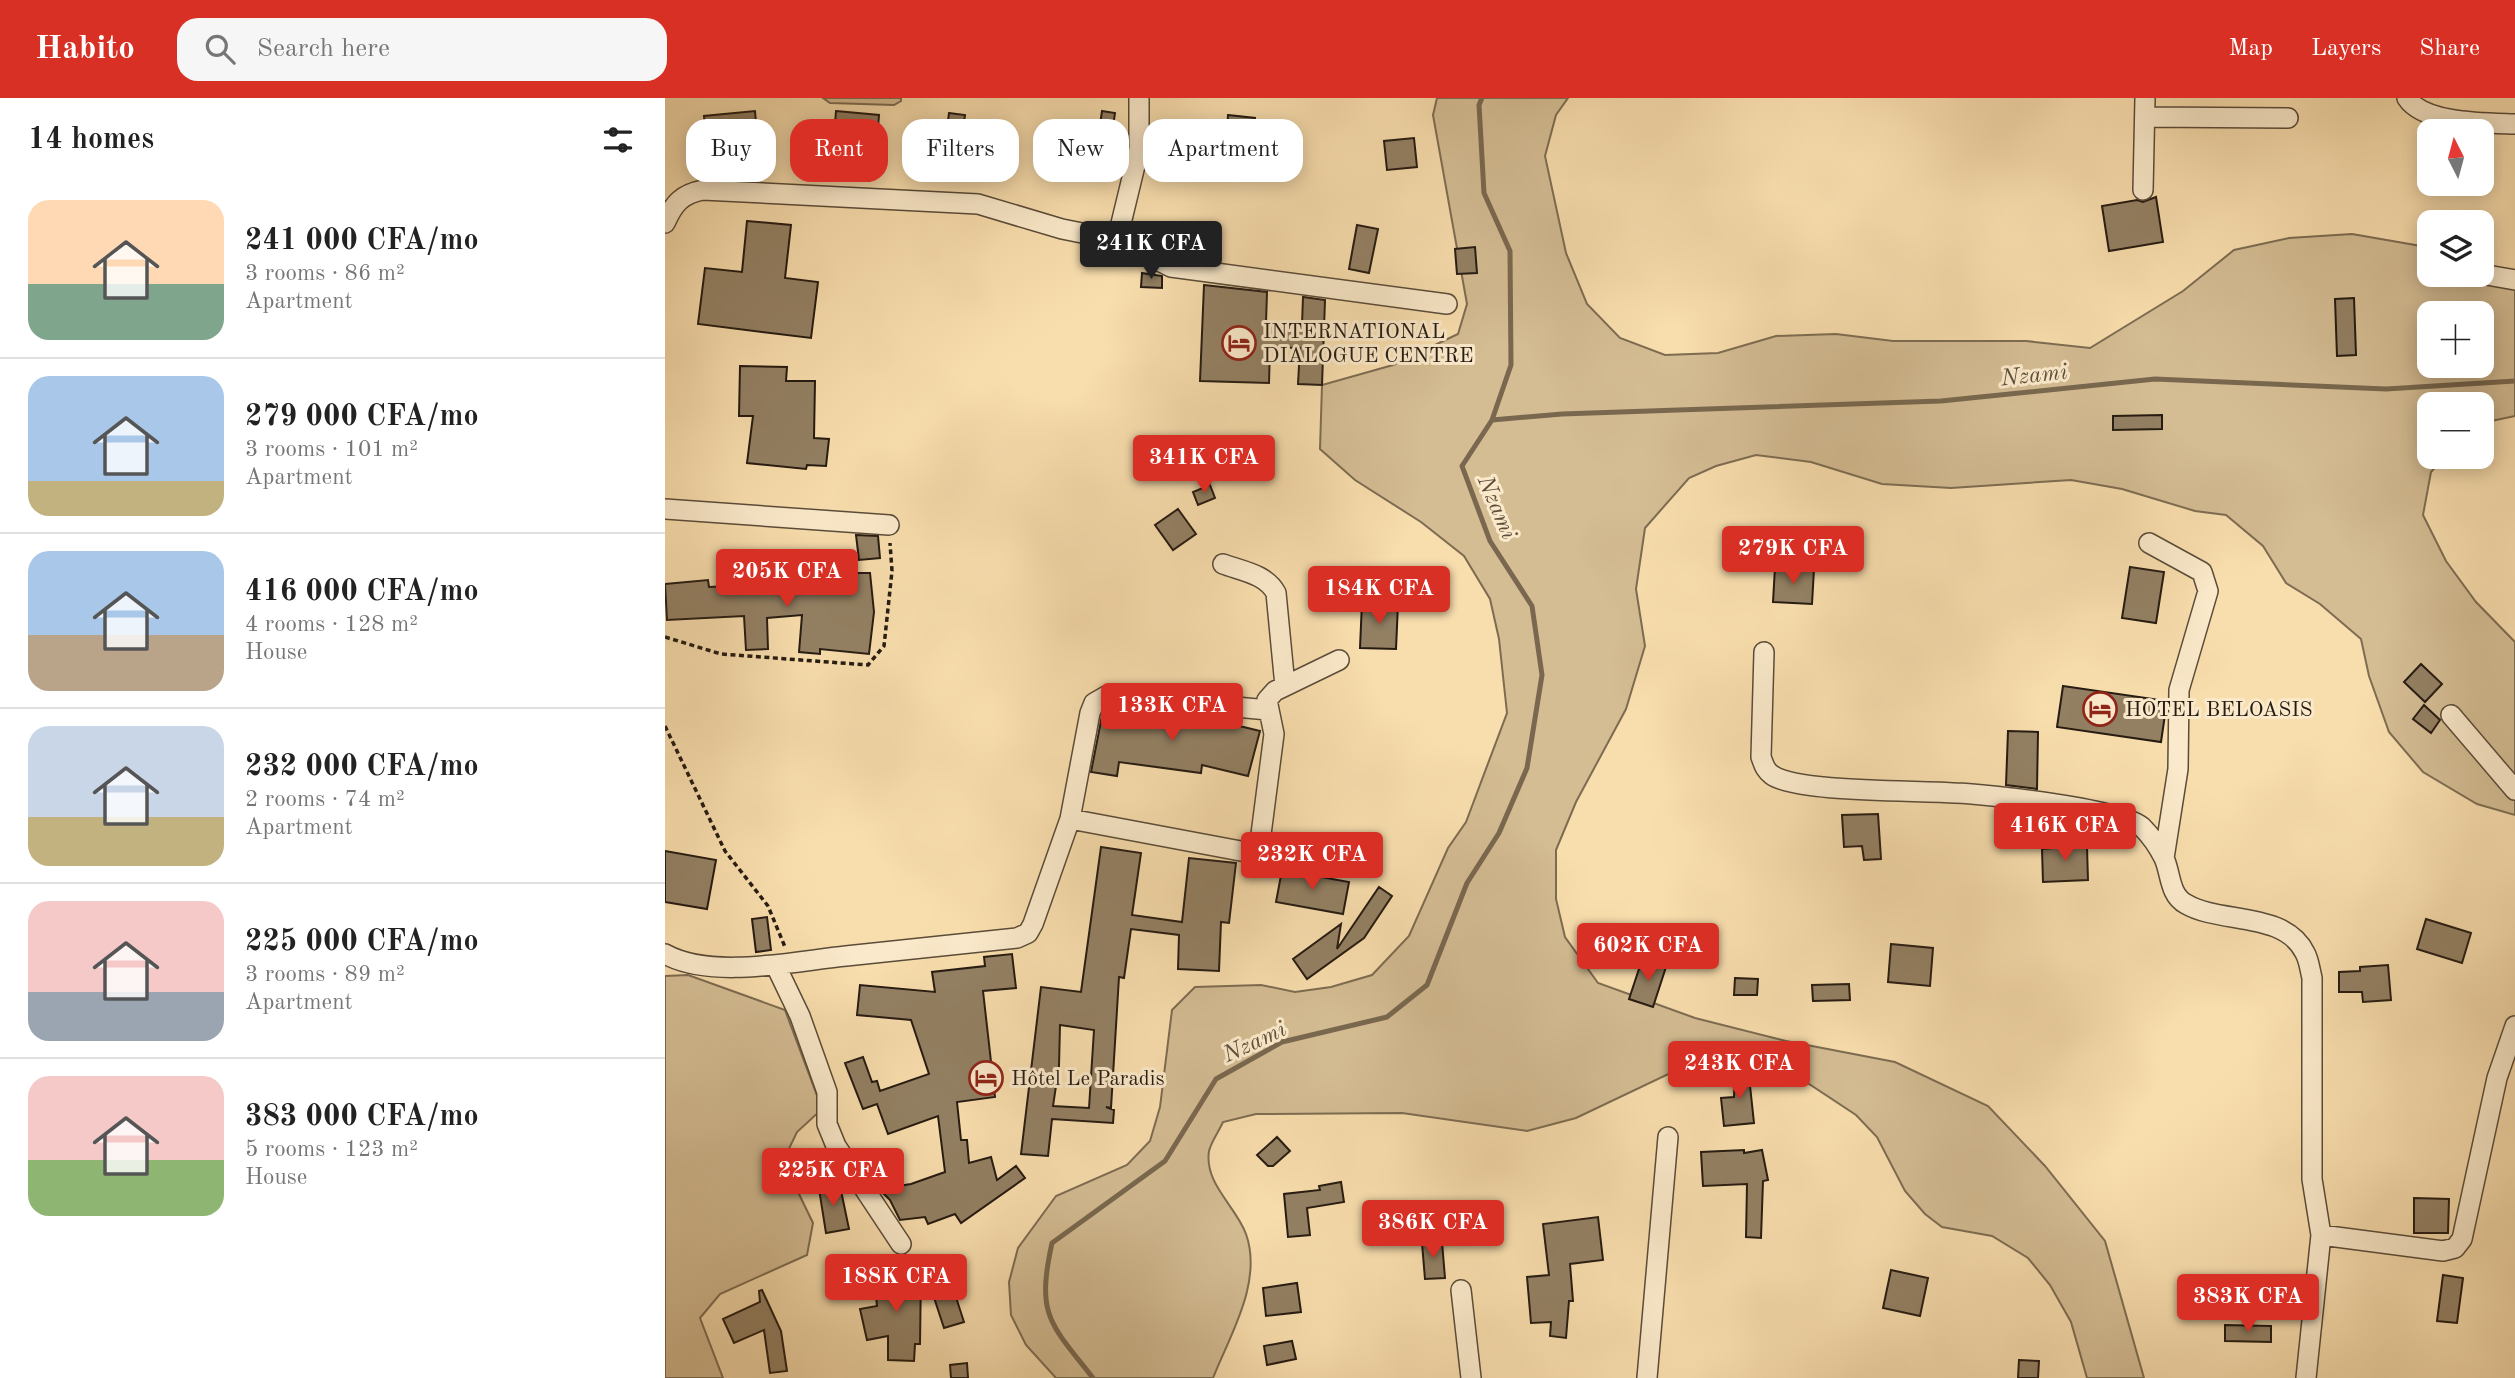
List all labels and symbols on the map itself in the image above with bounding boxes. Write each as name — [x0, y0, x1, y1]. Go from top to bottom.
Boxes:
north arrow — [2417, 119, 2494, 196]
pin: 241K CFA — [1079, 222, 1223, 281]
place label: INTERNATIONAL DIALOGUE CENTRE — [1263, 322, 1474, 367]
hotel icon: INTERNATIONAL DIALOGUE CENTRE — [1220, 324, 1258, 362]
water label: Nzami — [1999, 361, 2069, 391]
pin: 341K CFA — [1132, 436, 1276, 495]
water label: Nzami — [1473, 471, 1520, 543]
pin: 279K CFA — [1721, 526, 1865, 586]
pin: 205K CFA — [715, 550, 859, 609]
pin: 184K CFA — [1307, 566, 1451, 626]
pin: 133K CFA — [1100, 684, 1244, 743]
hotel icon: HOTEL BELOASIS — [2081, 690, 2119, 728]
place label: HOTEL BELOASIS — [2125, 700, 2313, 721]
pin: 416K CFA — [1993, 804, 2137, 863]
pin: 232K CFA — [1240, 832, 1384, 892]
pin: 602K CFA — [1576, 924, 1720, 983]
water label: Nzami — [1219, 1018, 1290, 1067]
pin: 243K CFA — [1667, 1042, 1811, 1101]
hotel icon: Hôtel Le Paradis — [967, 1059, 1005, 1097]
place label: Hôtel Le Paradis — [1011, 1069, 1165, 1090]
pin: 225K CFA — [761, 1148, 905, 1208]
pin: 386K CFA — [1361, 1200, 1505, 1260]
pin: 188K CFA — [824, 1254, 968, 1314]
pin: 383K CFA — [2176, 1274, 2320, 1334]

